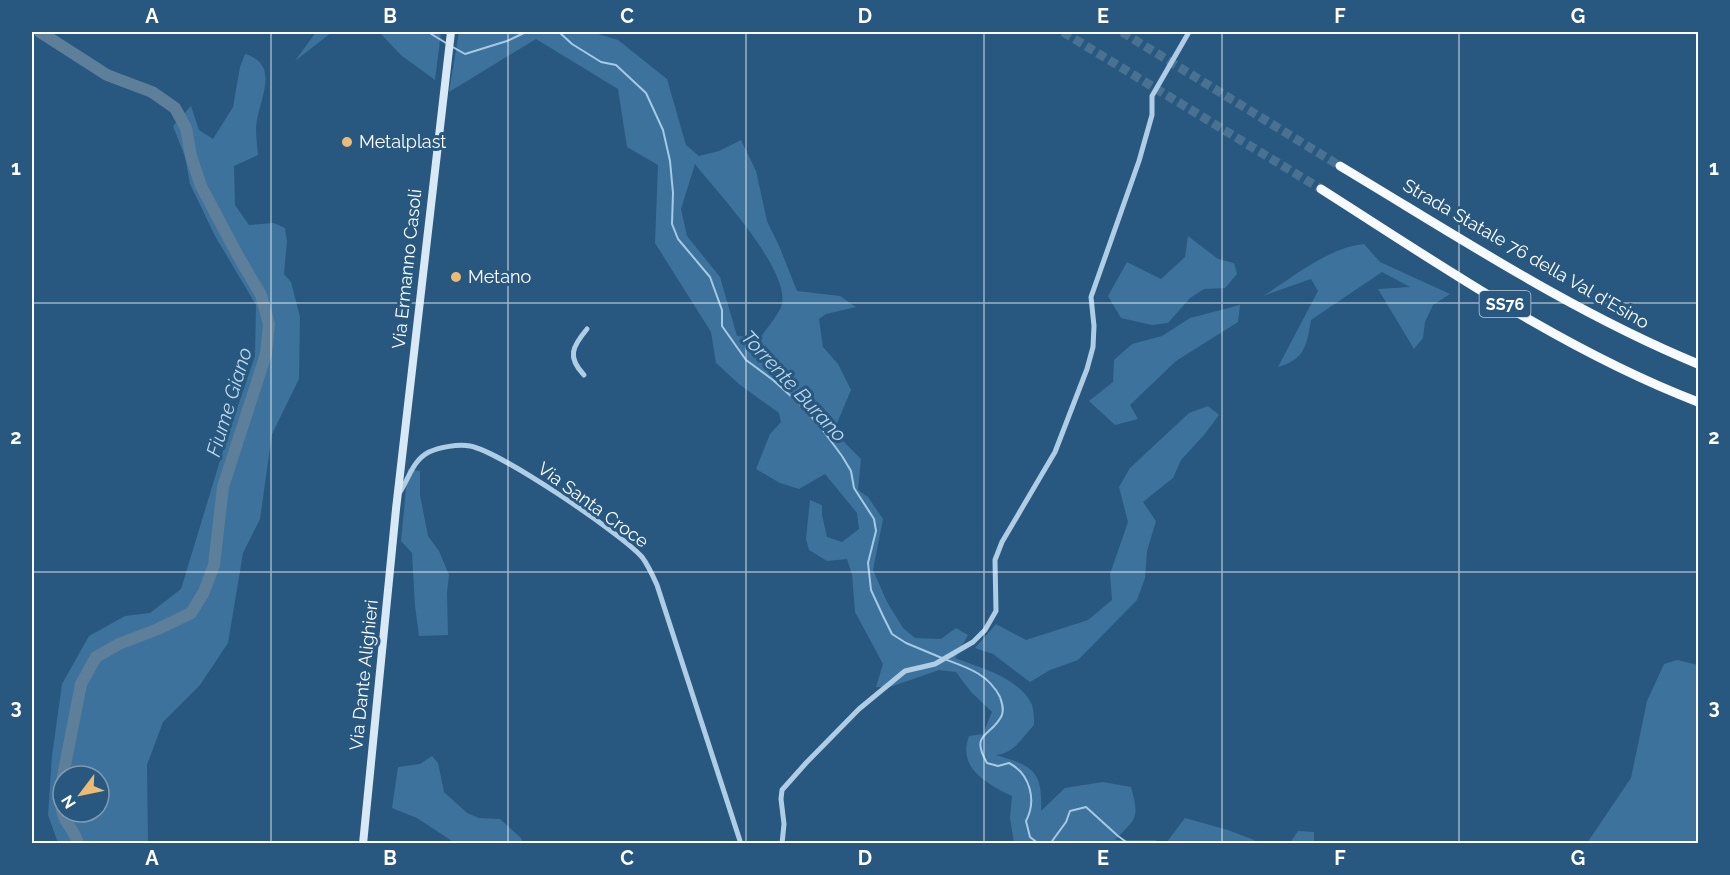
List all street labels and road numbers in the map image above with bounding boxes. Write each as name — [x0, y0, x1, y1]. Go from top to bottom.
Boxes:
street label: Strada Statale 76 della Val d'Esino — [1399, 174, 1653, 333]
street label: Via Ermanno Casoli — [388, 188, 425, 350]
road number: SS76 — [1480, 291, 1530, 317]
street label: Via Santa Croce — [534, 457, 653, 552]
street label: Via Dante Alighieri — [345, 599, 382, 751]

